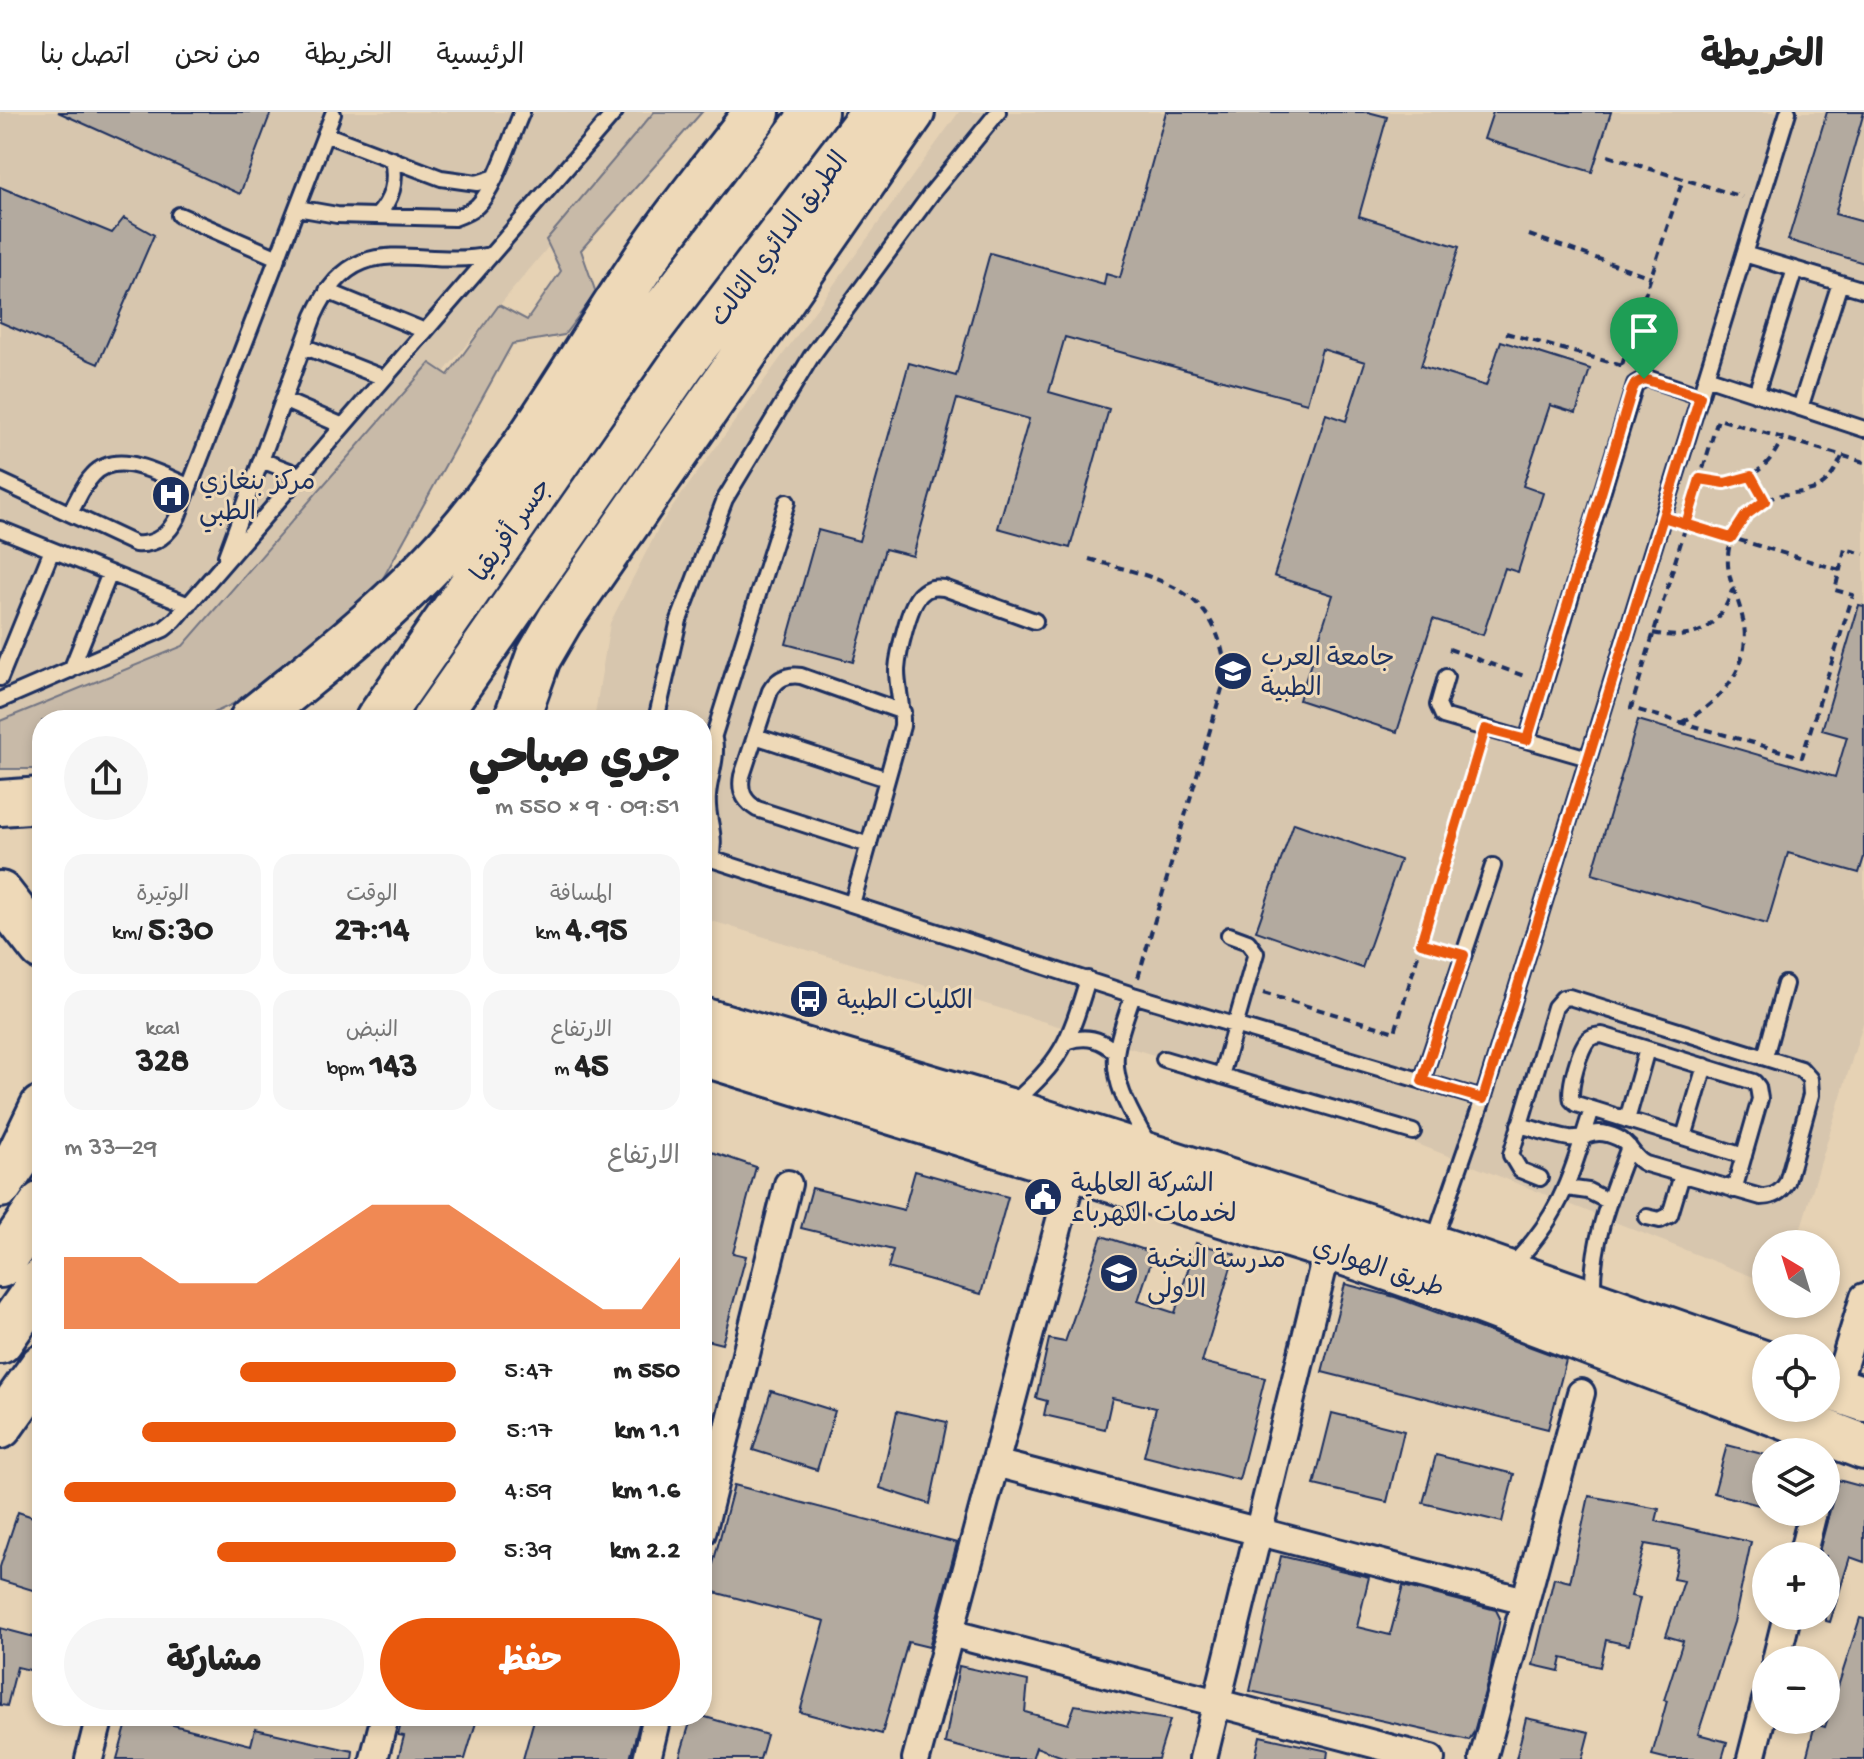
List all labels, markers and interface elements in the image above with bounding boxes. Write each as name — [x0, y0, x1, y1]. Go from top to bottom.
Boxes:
text: الخريطة — [1700, 37, 1824, 81]
text: اتصل بنا — [40, 41, 130, 74]
text: من نحن — [174, 41, 261, 74]
text: الخريطة — [305, 41, 392, 74]
text: الرئيسية — [436, 41, 524, 74]
street label: الطريق الدائري الثالث — [706, 147, 857, 334]
pin — [1610, 297, 1678, 379]
icon: arrive — [1622, 309, 1666, 353]
place label: مركز بنغازي الطبي — [199, 469, 315, 533]
street label: جسر أفريقيا — [463, 471, 561, 589]
hospital icon: مركز بنغازي الطبي — [150, 474, 192, 516]
place label: جامعة العرب الطبية — [1261, 645, 1395, 706]
school or university icon: جامعة العرب الطبية — [1212, 650, 1254, 692]
button: share — [64, 736, 148, 820]
text: جري صباحي — [469, 737, 680, 789]
text: 09:51 · 9 × 550 m — [495, 793, 680, 824]
text: الوتيرة — [136, 883, 189, 909]
text: الوقت — [346, 883, 398, 909]
text: المسافة — [550, 883, 613, 909]
text: 5:30 — [148, 912, 213, 952]
text: 27:14 — [335, 912, 409, 952]
text: 4.95 — [566, 912, 628, 952]
text: /km — [112, 921, 148, 947]
text: km — [535, 921, 566, 947]
bus stop icon: الكليات الطبية — [788, 978, 830, 1020]
place label: الكليات الطبية — [837, 988, 973, 1019]
text: kcal — [146, 1017, 180, 1043]
text: النبض — [346, 1019, 398, 1045]
text: الارتفاع — [550, 1019, 612, 1045]
text: 328 — [136, 1043, 189, 1083]
text: 143 — [370, 1048, 417, 1088]
text: 45 — [575, 1048, 609, 1088]
text: bpm — [327, 1057, 370, 1083]
text: m — [554, 1057, 575, 1083]
text: 29–33 m — [64, 1134, 157, 1165]
text: الارتفاع — [607, 1143, 680, 1174]
place label: الشركة العالمية لخدمات الكهرباء — [1071, 1171, 1237, 1232]
public building icon: الشركة العالمية لخدمات الكهرباء — [1022, 1176, 1064, 1218]
north arrow — [1752, 1230, 1840, 1318]
map controls — [1752, 1230, 1840, 1734]
street label: طريق الهواري — [1308, 1233, 1447, 1307]
place label: مدرسة النخبة الاولى — [1147, 1247, 1286, 1308]
school or university icon: مدرسة النخبة الاولى — [1098, 1252, 1140, 1294]
button: locate — [1752, 1334, 1840, 1422]
text: 5:47 — [504, 1357, 552, 1388]
text: 550 m — [613, 1357, 680, 1388]
text: 5:17 — [506, 1417, 552, 1448]
text: 1.1 km — [615, 1417, 680, 1448]
button: layers — [1752, 1438, 1840, 1526]
text: 4:59 — [505, 1477, 552, 1508]
text: 1.6 km — [612, 1477, 680, 1508]
text: 5:39 — [504, 1537, 552, 1568]
text: 2.2 km — [610, 1537, 680, 1568]
button: + — [1752, 1542, 1840, 1630]
button: مشاركة — [64, 1618, 364, 1710]
button: حفظ — [380, 1618, 680, 1710]
button: − — [1752, 1646, 1840, 1734]

